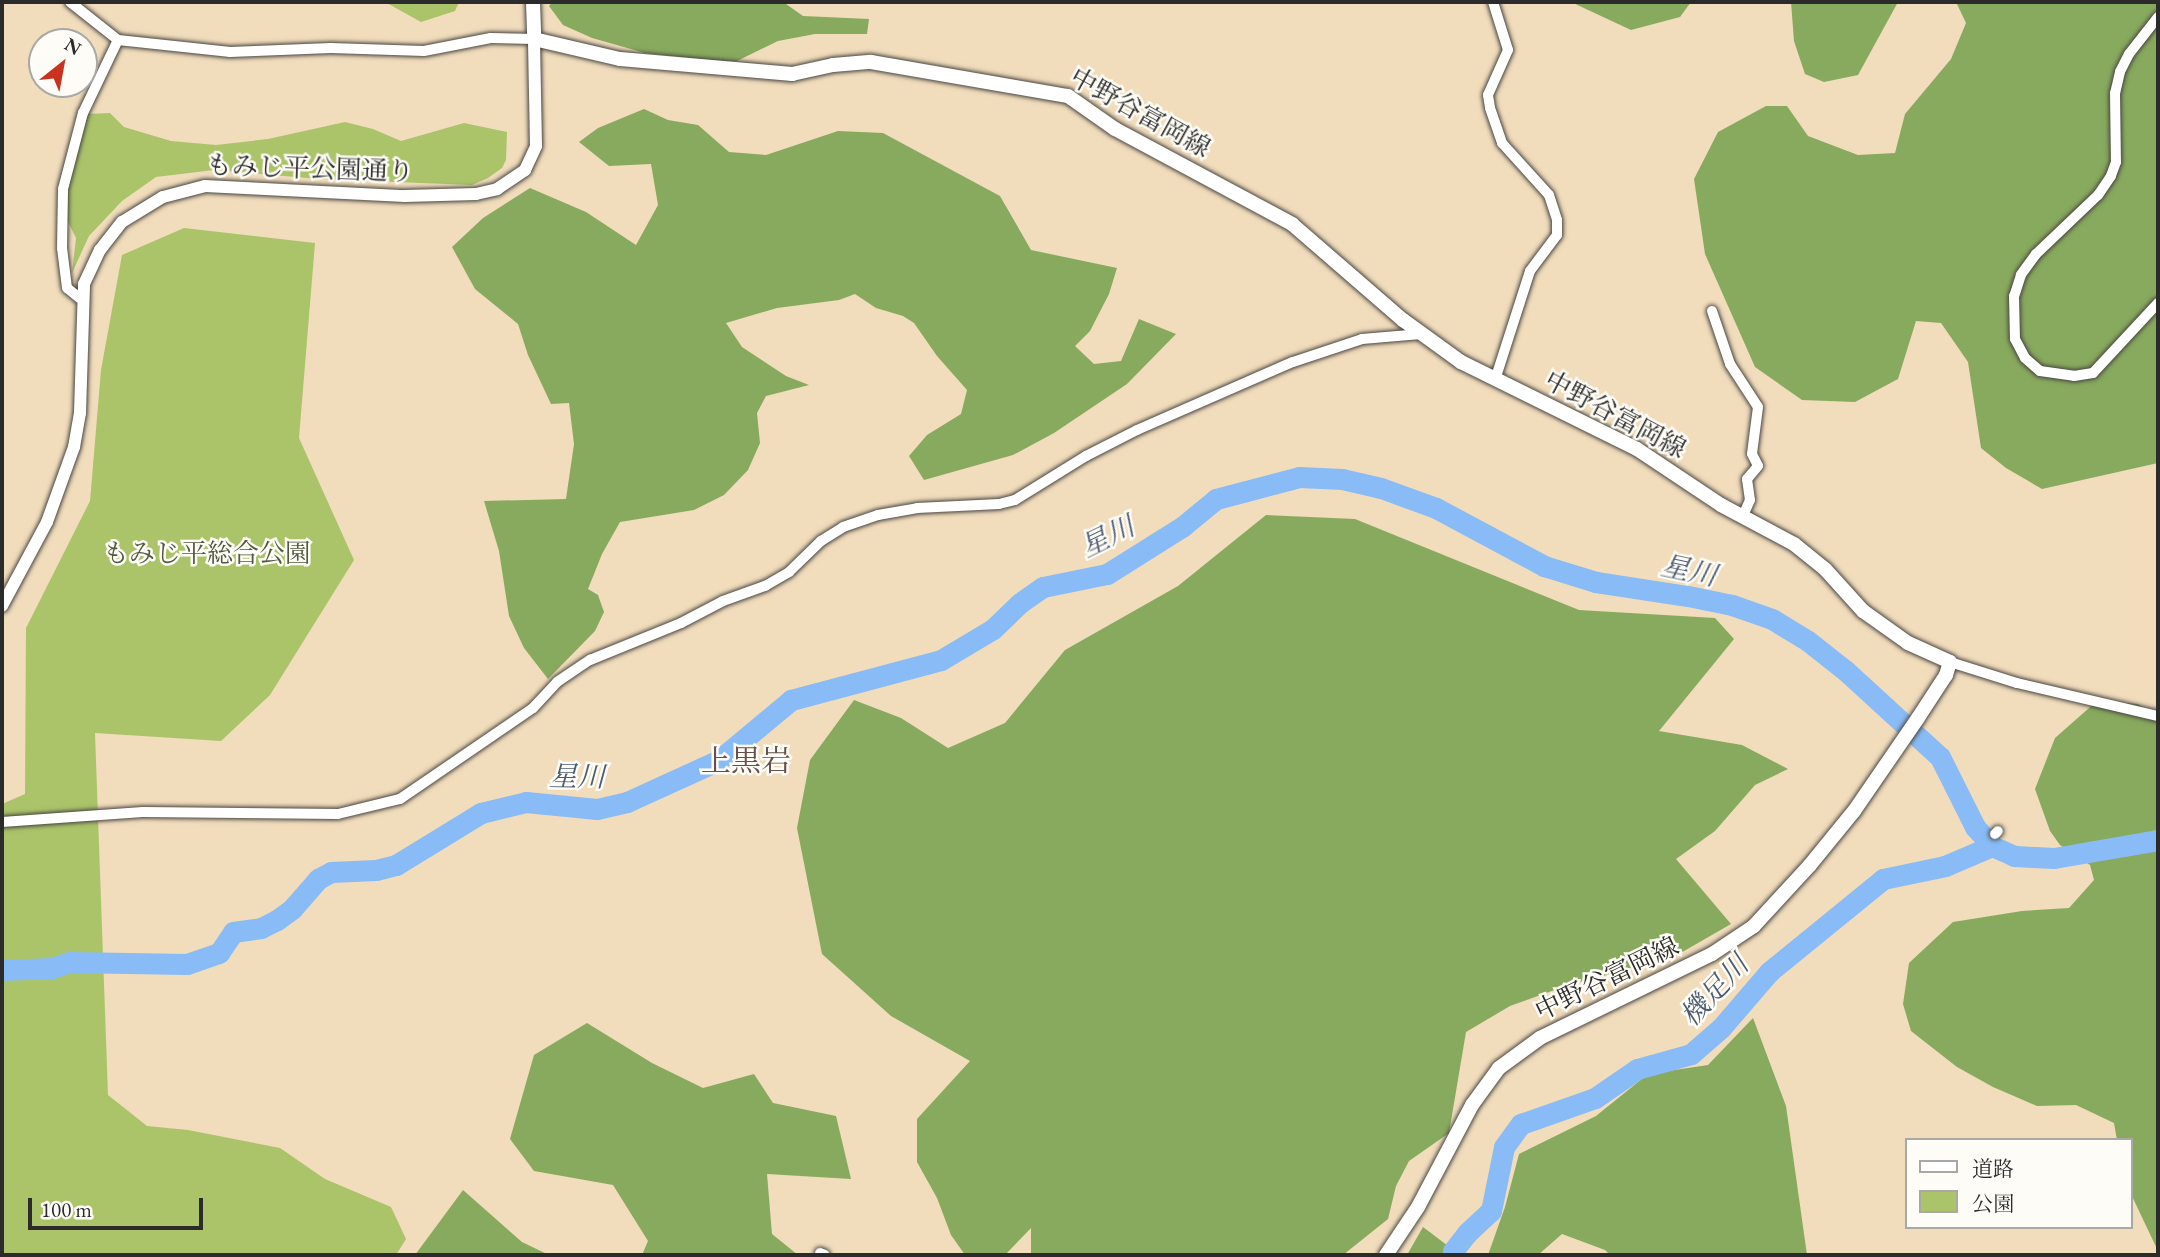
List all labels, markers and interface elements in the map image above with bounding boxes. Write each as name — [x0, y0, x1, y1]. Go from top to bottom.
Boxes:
north arrow — [28, 28, 98, 98]
text: N — [60, 32, 86, 61]
street label: 中野谷富岡線 — [1064, 62, 1216, 164]
street label: もみじ平公園通り — [206, 150, 414, 188]
street label: 中野谷富岡線 — [1539, 365, 1691, 465]
water label: 星川 — [1074, 509, 1140, 563]
park label: もみじ平総合公園 — [103, 538, 311, 570]
water label: 星川 — [1658, 548, 1720, 592]
district label: 上黒岩 — [701, 743, 791, 779]
water label: 星川 — [549, 759, 605, 793]
street label: 中野谷富岡線 — [1530, 931, 1684, 1027]
water label: 機足川 — [1673, 948, 1755, 1032]
legend — [1904, 1138, 2132, 1229]
text: 道路 — [1972, 1155, 2014, 1182]
scale bar — [32, 1184, 206, 1228]
text: 公園 — [1972, 1190, 2014, 1217]
text: 100 m — [41, 1196, 92, 1223]

